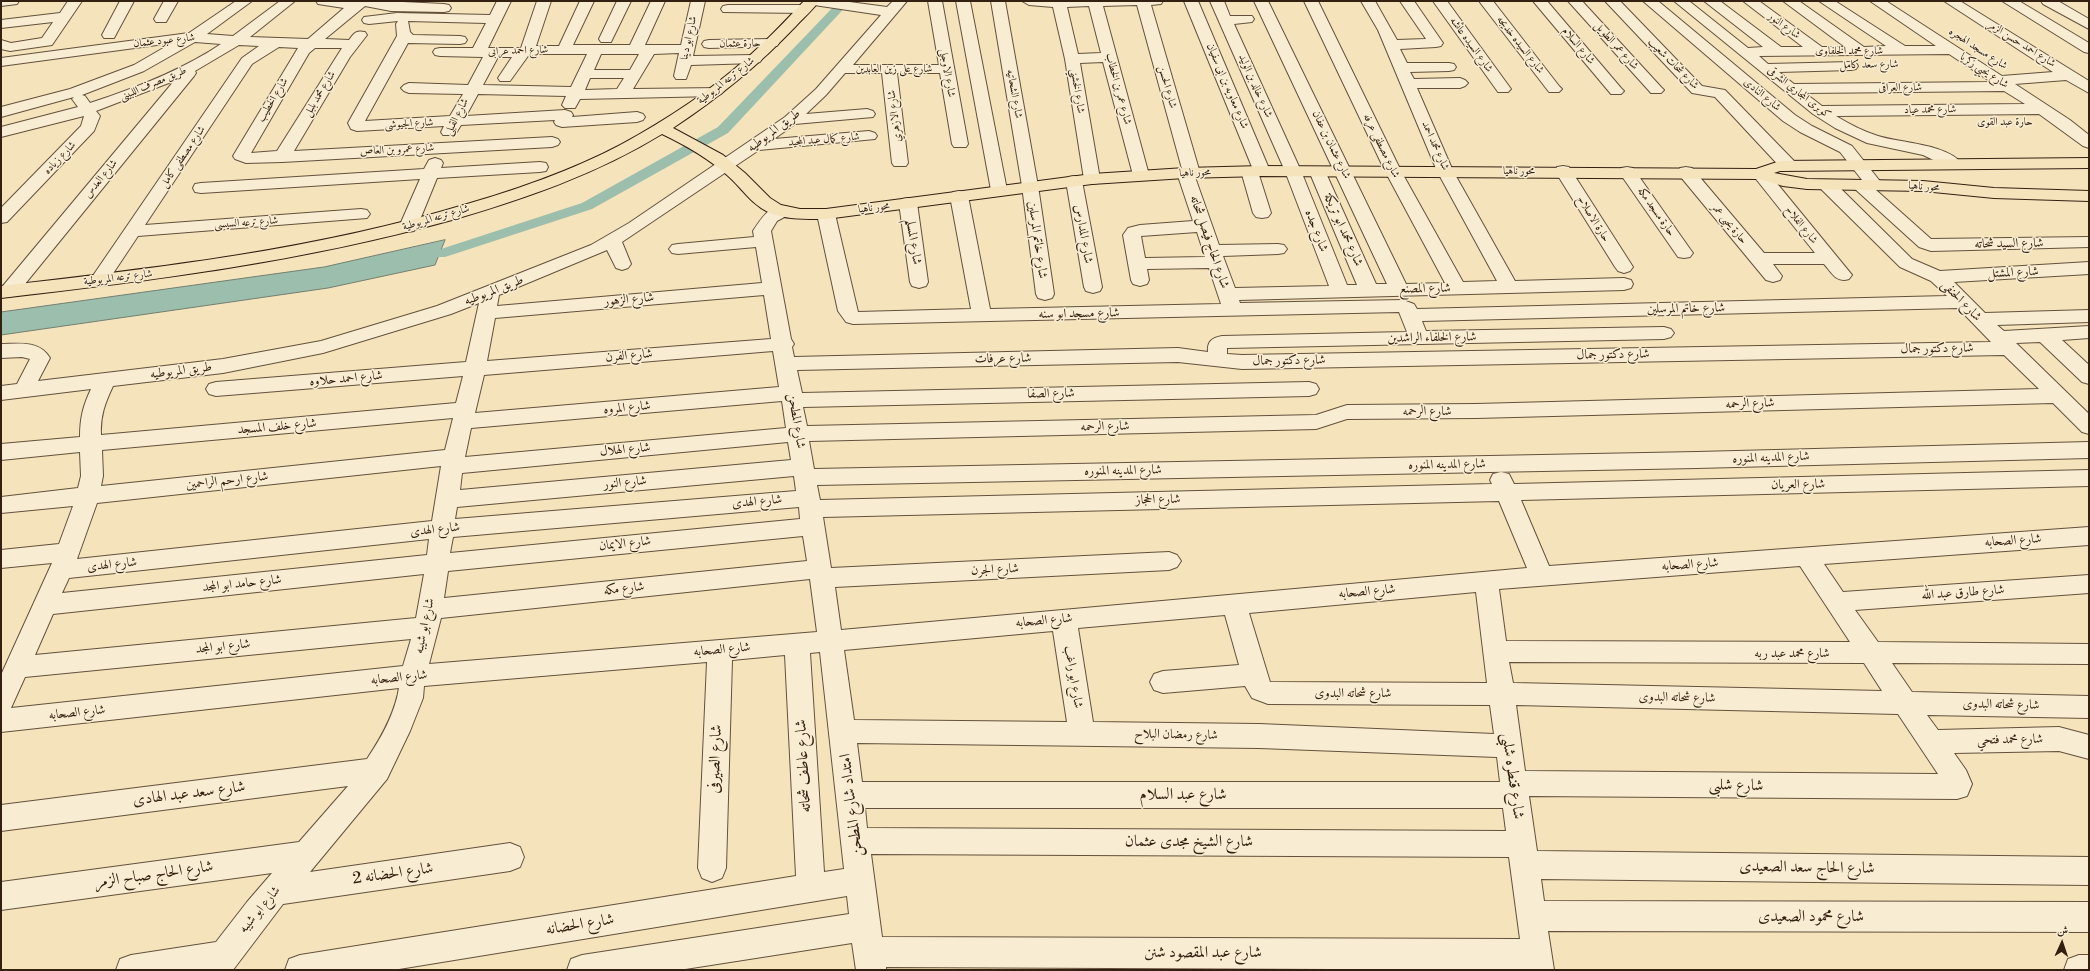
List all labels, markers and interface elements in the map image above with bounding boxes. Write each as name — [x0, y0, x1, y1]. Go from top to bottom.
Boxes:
street label: شارع النور — [1765, 10, 1803, 42]
street label: شارع السيده خديجه — [1494, 14, 1546, 76]
street label: شارع ابو دينا — [678, 15, 700, 61]
street label: شارع السيده عائشه — [1447, 15, 1495, 75]
street label: شارع احمد حسن الزمر — [1984, 18, 2058, 70]
street label: شارع عمر الطويل — [1591, 19, 1641, 73]
street label: شارع السلام — [1559, 25, 1597, 67]
street label: شارع مسجد الهجره — [1946, 25, 2010, 73]
street label: شارع عبود عثمان — [132, 31, 196, 51]
street label: شارع شحات شعيب — [1645, 36, 1701, 92]
street label: حارة عثمان — [719, 37, 761, 51]
street label: شارع معاويه بن ابى سفيان — [1203, 41, 1251, 131]
street label: شارع احمد عرابى — [488, 43, 548, 59]
street label: شارع محمد الخلفاوى — [1815, 44, 1883, 58]
street label: شارع الاوجلى — [936, 48, 958, 98]
street label: شارع يحيي زكريا — [1957, 50, 2011, 92]
street label: شارع عمر بن الخطاب — [1102, 52, 1134, 126]
street label: شارع خالد بن الوليد — [1235, 52, 1275, 120]
street label: شارع ترعه المريوطية — [695, 55, 757, 107]
street label: شارع سعد كامل — [1839, 58, 1899, 72]
street label: شارع على زين العابدين — [856, 62, 932, 76]
street label: طريق مصرف اللبينى — [118, 64, 188, 104]
street label: شارع الحسن — [1155, 64, 1179, 110]
street label: كوبرى المجاري الشرقى — [1765, 64, 1833, 122]
street label: شارع الشحاتيه — [1003, 68, 1025, 120]
street label: شارع الخشني — [1067, 68, 1087, 114]
street label: شارع محمد بلبل — [301, 69, 339, 119]
street label: شارع الخطيب — [255, 76, 291, 124]
street label: شارع النادى — [1741, 76, 1783, 114]
street label: شارع العراقى — [1878, 81, 1922, 95]
street label: شارع الازهري — [885, 89, 905, 143]
street label: شارع القبلى — [442, 96, 472, 138]
street label: شارع محمد عياد — [1904, 103, 1956, 117]
street label: طريق المريوطيه — [744, 106, 804, 156]
street label: شارع عثمان بن عفان — [1309, 109, 1353, 181]
street label: شارع مصطفى عرفه — [1360, 112, 1402, 180]
street label: حارة عبد القوى — [1977, 115, 2033, 129]
street label: شارع الجيوشى — [384, 116, 434, 132]
street label: شارع محمد احمد — [1418, 119, 1452, 173]
street label: شارع مصطفى كامل — [157, 124, 209, 190]
street label: شارع كمال عبد المجيد — [788, 130, 860, 150]
street label: شارع زياده — [41, 139, 79, 177]
street label: شارع عمرو بن العاص — [360, 141, 434, 159]
street label: شارع العدس — [81, 157, 121, 201]
street label: محور ناهيا — [1503, 164, 1535, 178]
street label: محور ناهيا — [1179, 166, 1211, 180]
street label: محور ناهيا — [1908, 179, 1940, 195]
street label: حارة مسجد مكه — [1634, 185, 1678, 239]
street label: شارع محمد ابو تريكة — [1320, 191, 1366, 269]
street label: شارع الحاج فيصل شحاته — [1186, 193, 1232, 291]
street label: حارة الاصلاح — [1574, 193, 1612, 245]
street label: محور ناهيا — [857, 200, 891, 216]
street label: شارع خاتم المرسلين — [1024, 200, 1050, 280]
street label: حارة يحيى عمر — [1708, 201, 1750, 247]
street label: شارع ترعه المريوطية — [401, 202, 471, 234]
street label: شارع المدارس — [1070, 203, 1096, 265]
street label: شارع الفلاح — [1782, 203, 1820, 247]
street label: شارع جده — [1301, 208, 1331, 254]
street label: شارع ترعه السيسى — [213, 214, 279, 232]
street label: شارع المسلم — [902, 218, 924, 266]
street label: شارع السيد شحاته — [1974, 236, 2044, 252]
street label: شارع المشتل — [1987, 264, 2039, 282]
street label: شارع ترعه المريوطية — [83, 267, 153, 289]
street label: طريق المريوطيه — [462, 273, 526, 309]
street label: شارع الحنفى — [1938, 277, 1984, 325]
street label: شارع المصنع — [1399, 281, 1451, 297]
street label: شارع الزهور — [603, 290, 655, 310]
street label: شارع خاتم المرسلين — [1647, 301, 1725, 317]
street label: شارع مسجد ابو سنه — [1038, 305, 1120, 323]
street label: شارع الخلفاء الراشدين — [1387, 329, 1477, 347]
street label: شارع دكتور جمال — [1900, 341, 1974, 357]
street label: شارع الفرن — [605, 346, 653, 366]
street label: شارع دكتور جمال — [1576, 347, 1650, 363]
street label: شارع عرفات — [975, 351, 1031, 367]
street label: شارع دكتور جمال — [1252, 353, 1326, 369]
street label: طريق المريوطيه — [149, 359, 213, 383]
street label: شارع احمد حلاوه — [309, 368, 383, 390]
street label: شارع الصفا — [1027, 386, 1075, 402]
street label: شارع المطحن — [784, 392, 808, 450]
street label: شارع الرحمه — [1725, 395, 1775, 413]
street label: شارع المروه — [603, 398, 651, 418]
street label: شارع الرحمه — [1402, 404, 1452, 420]
street label: شارع خلف المسجد — [237, 416, 317, 438]
street label: شارع الرحمه — [1080, 419, 1130, 435]
street label: شارع الهلال — [599, 440, 651, 460]
street label: شارع المدينه المنوره — [1732, 449, 1810, 467]
street label: شارع المدينه المنوره — [1408, 457, 1486, 473]
street label: شارع المدينه المنوره — [1084, 463, 1162, 479]
street label: شارع ارحم الراحمين — [185, 469, 269, 493]
street label: شارع النور — [603, 473, 647, 493]
street label: شارع العريان — [1771, 477, 1825, 493]
street label: شارع الهدى — [731, 492, 783, 512]
street label: شارع الحجاز — [1135, 492, 1181, 508]
street label: شارع الهدى — [409, 520, 461, 540]
street label: شارع الصحابه — [1984, 531, 2042, 551]
street label: شارع الايمان — [598, 533, 652, 555]
street label: شارع الهدى — [86, 555, 138, 575]
street label: شارع الصحابه — [1661, 555, 1719, 575]
street label: شارع الجرن — [971, 561, 1019, 579]
street label: شارع حامد ابو المجد — [202, 572, 282, 596]
street label: شارع مكه — [603, 579, 645, 599]
street label: شارع الصحابه — [1338, 582, 1396, 602]
street label: شارع طارق عبد الله — [1921, 582, 2005, 604]
street label: شارع ابو شيبه — [412, 597, 438, 655]
street label: شارع الصحابه — [1015, 611, 1073, 631]
street label: شارع ابو المجد — [195, 636, 251, 658]
street label: شارع الصحابه — [693, 640, 751, 660]
street label: شارع ابو راغب — [1060, 644, 1086, 710]
street label: شارع محمد عبد ربه — [1754, 646, 1830, 662]
street label: شارع الصحابه — [370, 667, 428, 689]
street label: شارع شحاته البدوى — [1315, 686, 1391, 702]
street label: شارع شحاته البدوى — [1638, 690, 1716, 706]
street label: شارع شحاته البدوى — [1962, 697, 2040, 713]
street label: شارع الصحابه — [48, 702, 106, 724]
street label: شارع عاطف شحاته — [792, 719, 816, 813]
street label: شارع الصيرفى — [705, 724, 727, 794]
street label: شارع رمضان البلاح — [1134, 726, 1218, 744]
street label: شارع قنطره شلبى — [1496, 732, 1528, 820]
street label: شارع محمد فتحي — [1977, 732, 2043, 748]
street label: امتداد شارع المطحن — [836, 752, 868, 858]
street label: شارع شلبى — [1708, 776, 1764, 796]
street label: شارع سعد عبد الهادى — [132, 778, 246, 810]
street label: شارع عبد السلام — [1139, 785, 1227, 805]
street label: شارع الشيخ مجدى عثمان — [1125, 832, 1253, 852]
street label: شارع الحاج صباح الزمر — [94, 857, 214, 893]
street label: شارع الحاج سعد الصعيدى — [1739, 857, 1875, 879]
street label: شارع الحضانه 2 — [351, 859, 435, 889]
street label: شارع ابو شيبه — [236, 883, 284, 937]
street label: شارع محمود الصعيدى — [1758, 907, 1864, 927]
street label: شارع الحضانه — [544, 910, 616, 940]
north arrow — [2042, 923, 2082, 963]
text: ش — [2057, 924, 2068, 938]
street label: شارع عبد المقصود شنن — [1144, 943, 1262, 963]

